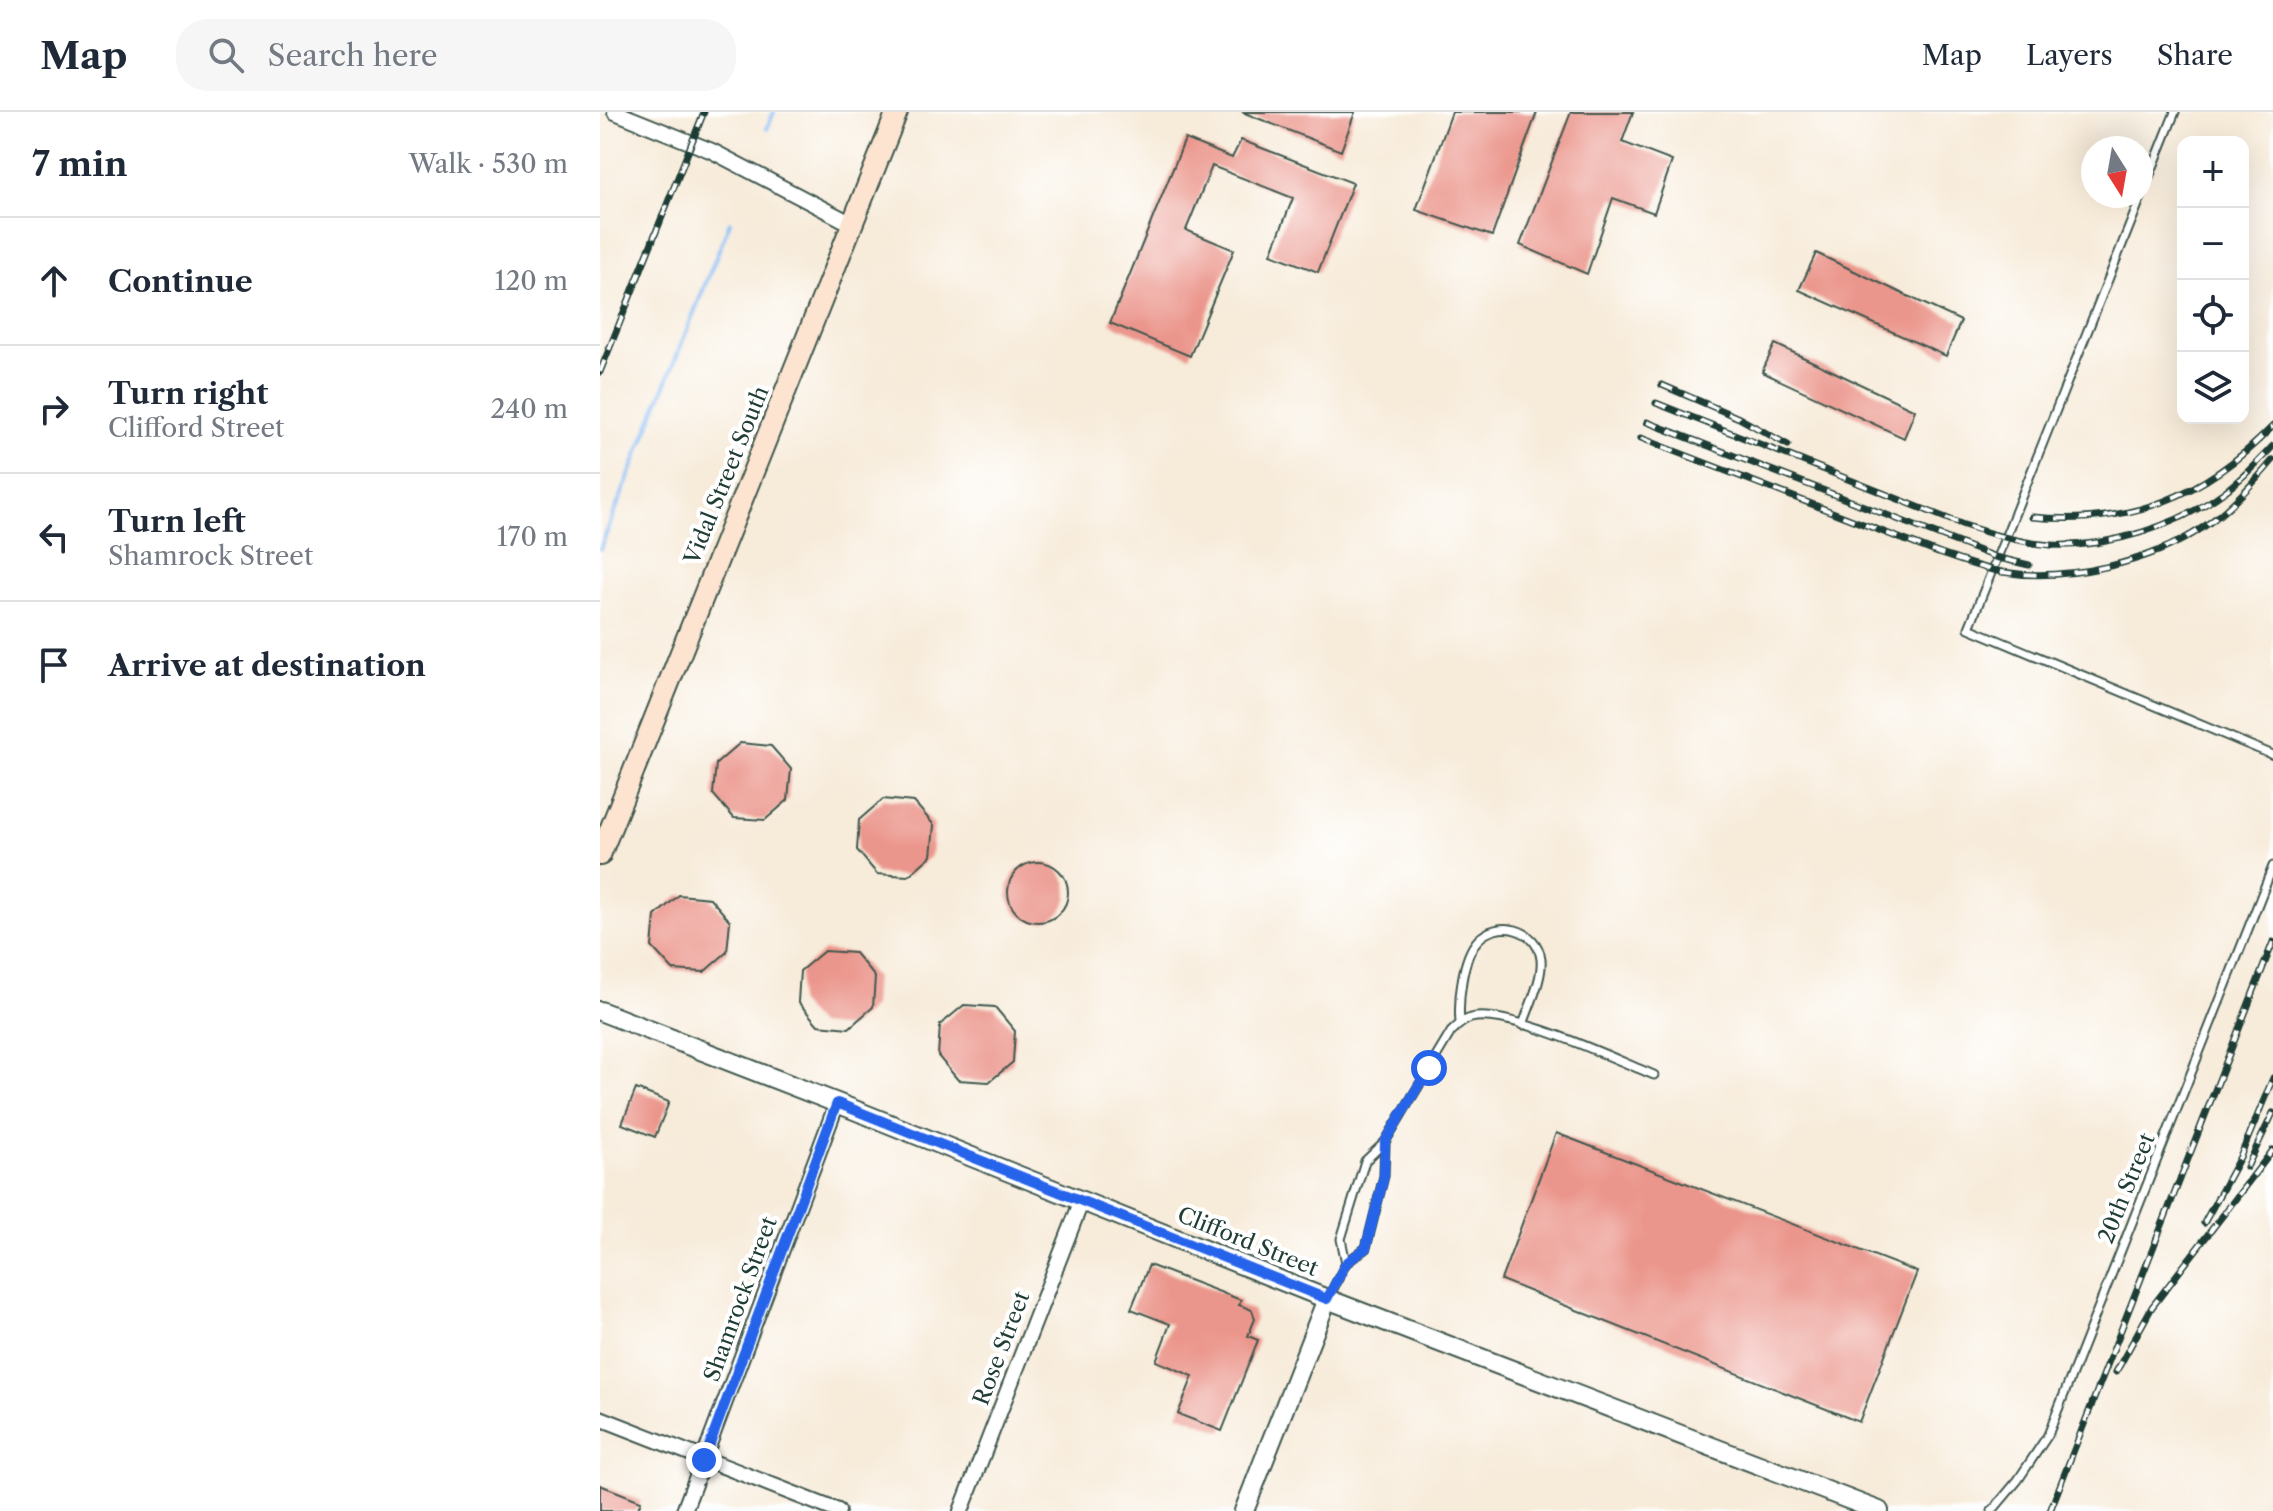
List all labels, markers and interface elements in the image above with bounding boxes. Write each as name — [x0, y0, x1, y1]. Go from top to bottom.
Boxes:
search box — [176, 19, 736, 91]
text: Map — [40, 32, 128, 79]
icon: search — [204, 33, 248, 77]
text: Search here — [268, 37, 438, 74]
text: Map — [1922, 38, 1982, 72]
text: Layers — [2026, 38, 2113, 72]
text: Share — [2157, 38, 2233, 72]
north arrow — [2081, 136, 2153, 208]
map controls — [2177, 136, 2249, 424]
button: + — [2177, 136, 2249, 208]
text: 7 min — [32, 143, 128, 185]
text: Walk · 530 m — [409, 148, 568, 180]
button: − — [2177, 208, 2249, 280]
icon: ahead — [32, 259, 76, 303]
text: Continue — [108, 263, 253, 300]
text: 120 m — [494, 265, 568, 297]
button: locate — [2177, 280, 2249, 352]
button: layers — [2177, 352, 2249, 424]
text: Turn right — [108, 375, 268, 412]
street label: Vidal Street South — [678, 382, 775, 569]
icon: right — [32, 387, 76, 431]
text: 240 m — [490, 393, 568, 425]
text: Clifford Street — [108, 412, 284, 444]
text: Turn left — [108, 503, 245, 540]
icon: left — [32, 515, 76, 559]
text: 170 m — [497, 521, 568, 553]
text: Shamrock Street — [108, 540, 313, 572]
icon: arrive — [32, 643, 76, 687]
text: Arrive at destination — [108, 647, 426, 684]
route start — [1411, 1050, 1447, 1086]
street label: 20th Street — [2092, 1129, 2161, 1247]
street label: Clifford Street — [1174, 1201, 1322, 1282]
street label: Shamrock Street — [698, 1213, 783, 1385]
street label: Rose Street — [967, 1287, 1036, 1409]
route end — [686, 1442, 722, 1478]

